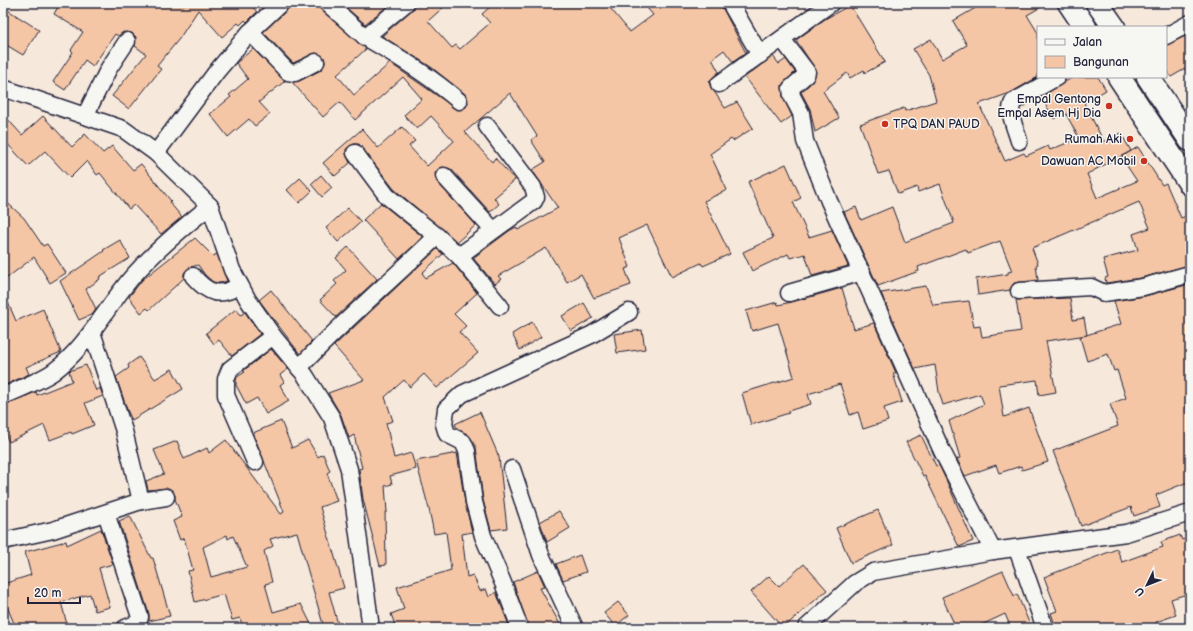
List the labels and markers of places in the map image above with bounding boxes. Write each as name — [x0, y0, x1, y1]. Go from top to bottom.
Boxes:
place label: Empal Gentong Empal Asem Hj Dia — [997, 92, 1101, 121]
marker: Empal Gentong Empal Asem Hj Dia — [1104, 101, 1114, 111]
place label: TPQ DAN PAUD — [893, 117, 980, 132]
marker: TPQ DAN PAUD — [880, 119, 890, 129]
place label: Rumah Aki — [1064, 132, 1122, 147]
marker: Rumah Aki — [1125, 134, 1135, 144]
place label: Dawuan AC Mobil — [1041, 154, 1136, 169]
marker: Dawuan AC Mobil — [1139, 156, 1149, 166]

